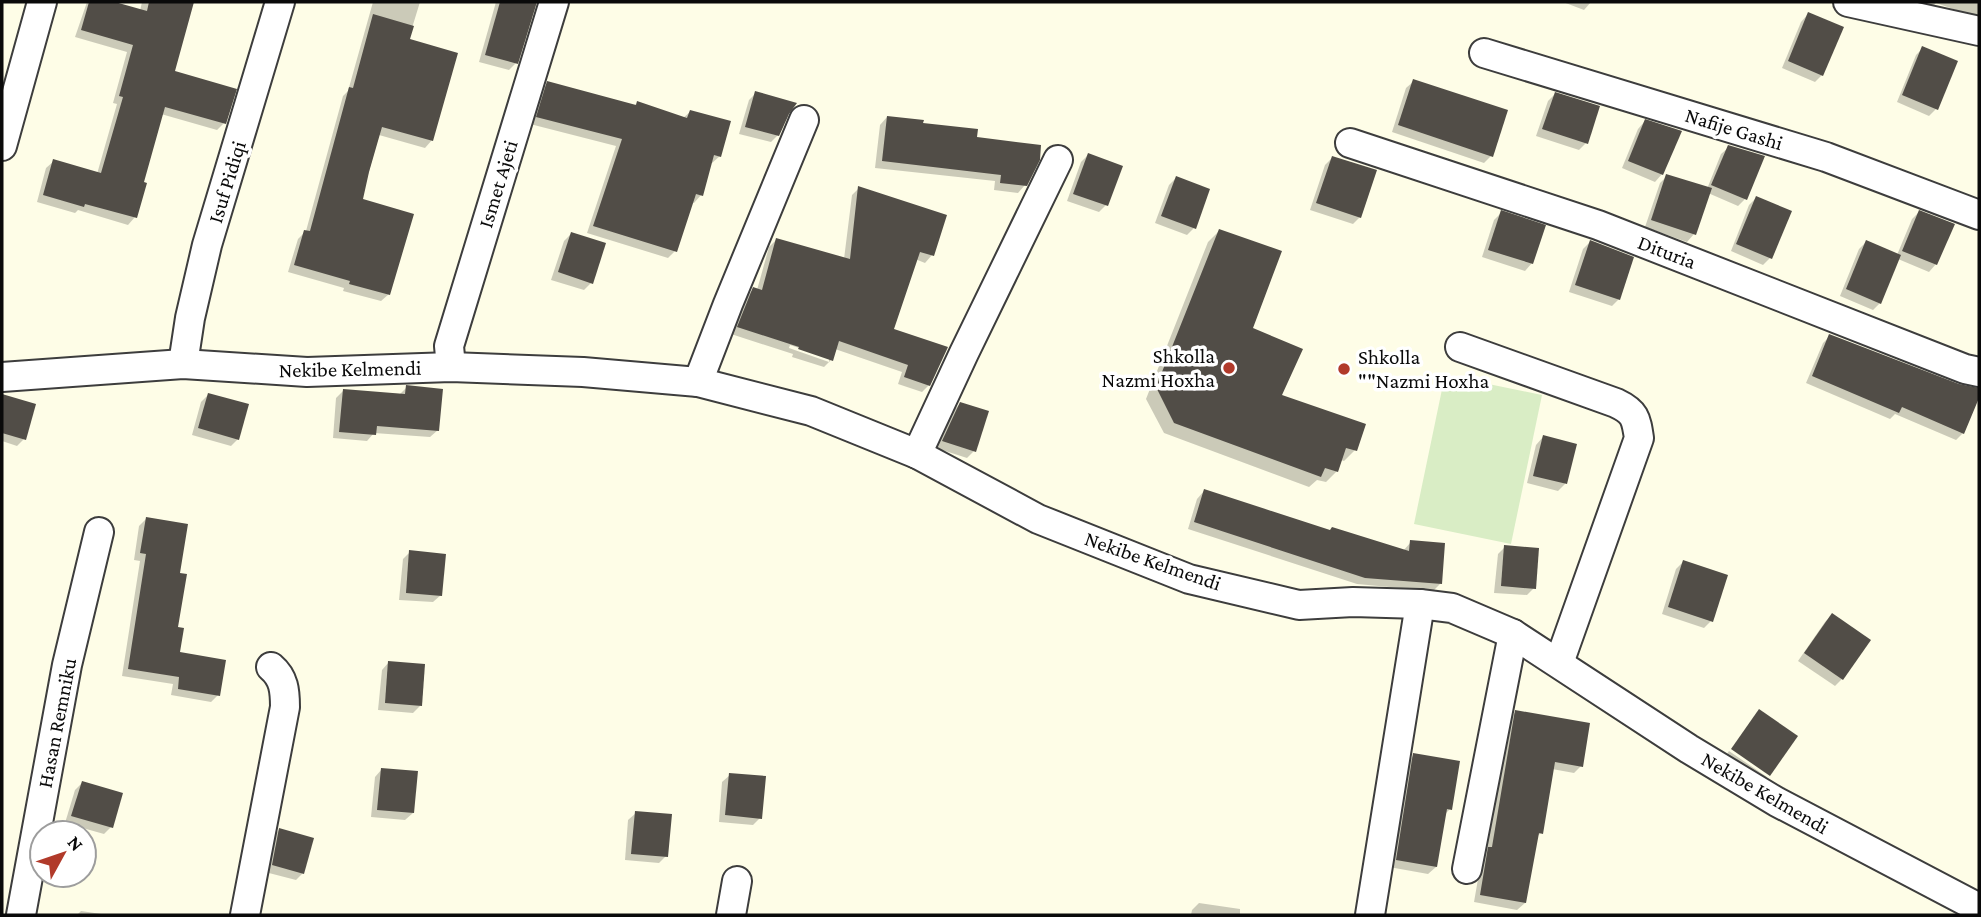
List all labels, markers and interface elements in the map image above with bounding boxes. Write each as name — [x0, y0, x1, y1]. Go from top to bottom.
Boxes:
street label: Nafije Gashi — [1682, 103, 1786, 155]
street label: Ismet Ajeti — [473, 137, 523, 231]
street label: Isuf Pidiqi — [203, 138, 251, 226]
street label: Dituria — [1635, 230, 1700, 274]
place label: Shkolla Nazmi Hoxha — [1102, 344, 1215, 392]
place label: Shkolla ""Nazmi Hoxha — [1358, 345, 1490, 393]
street label: Nekibe Kelmendi — [278, 356, 422, 382]
marker: Shkolla Nazmi Hoxha — [1221, 360, 1237, 376]
marker: Shkolla ""Nazmi Hoxha — [1336, 361, 1352, 377]
street label: Nekibe Kelmendi — [1082, 526, 1225, 596]
street label: Hasan Remniku — [33, 656, 81, 790]
street label: Nekibe Kelmendi — [1697, 747, 1833, 839]
north arrow — [28, 819, 98, 889]
text: N — [63, 832, 88, 855]

